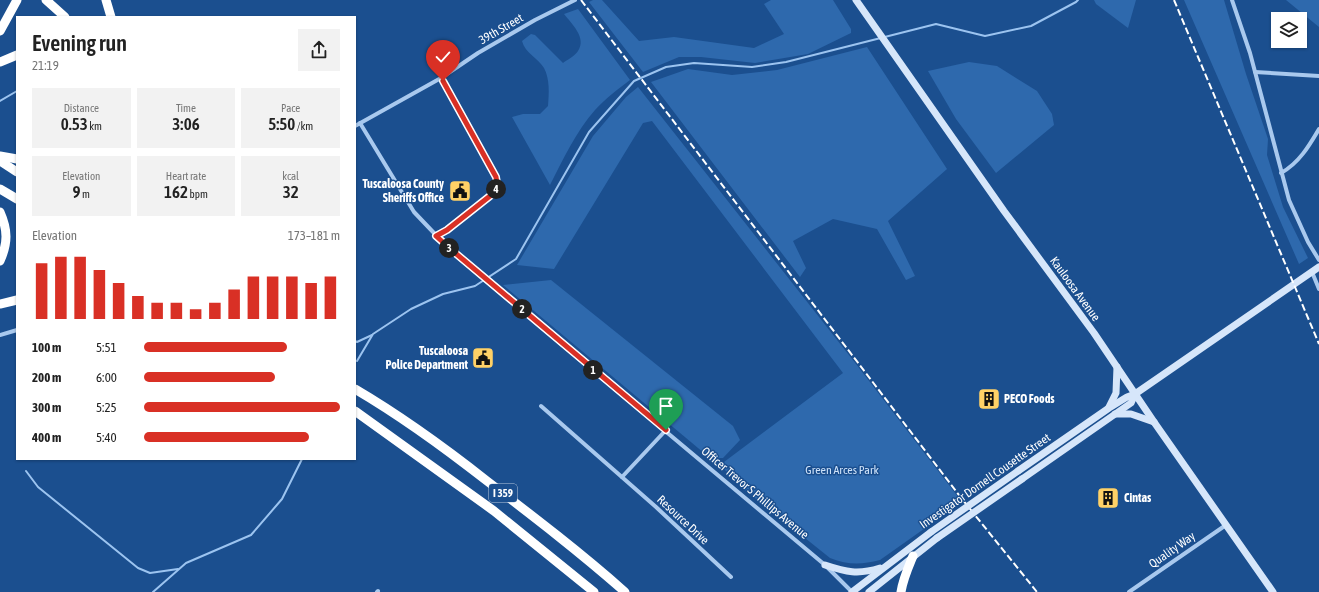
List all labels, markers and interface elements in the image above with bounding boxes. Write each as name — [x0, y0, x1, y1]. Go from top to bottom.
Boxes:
street label: 39th Street — [476, 11, 526, 47]
map controls — [1271, 12, 1307, 48]
button: layers — [1271, 12, 1307, 48]
button: share — [298, 29, 340, 71]
text: Evening run — [32, 30, 127, 56]
pin — [426, 40, 460, 81]
icon: check — [432, 46, 454, 68]
text: 21:19 — [32, 58, 59, 73]
text: Distance — [64, 102, 99, 114]
text: Time — [176, 102, 196, 114]
text: Pace — [281, 102, 300, 114]
text: 0.53 — [61, 114, 88, 134]
text: 3:06 — [172, 114, 200, 134]
text: 5:50 — [268, 114, 295, 134]
text: km — [88, 120, 102, 132]
text: /km — [295, 120, 313, 132]
text: Elevation — [62, 170, 100, 182]
text: Heart rate — [166, 170, 206, 182]
text: kcal — [282, 170, 299, 182]
place label: Tuscaloosa County Sheriffs Office — [362, 177, 445, 205]
public building icon: Tuscaloosa County Sheriffs Office — [447, 178, 473, 204]
pin: 4 — [486, 179, 506, 199]
text: 9 — [73, 182, 81, 202]
text: 162 — [164, 182, 188, 202]
text: 32 — [283, 182, 299, 202]
text: 4 — [493, 183, 499, 195]
text: m — [81, 188, 90, 200]
text: bpm — [188, 188, 208, 200]
text: Elevation — [32, 228, 77, 243]
text: 173–181 m — [288, 228, 340, 243]
pin: 3 — [439, 238, 459, 258]
text: 3 — [446, 242, 452, 254]
street label: Kauloosa Avenue — [1047, 254, 1103, 324]
pin: 2 — [512, 299, 532, 319]
text: 2 — [519, 303, 525, 315]
text: 100 m — [32, 340, 61, 355]
text: 5:51 — [96, 340, 117, 355]
place label: Tuscaloosa Police Department — [385, 344, 469, 372]
public building icon: Tuscaloosa Police Department — [470, 345, 496, 371]
pin: 1 — [583, 360, 603, 380]
text: 1 — [590, 364, 596, 376]
text: 200 m — [32, 370, 61, 385]
text: 6:00 — [96, 370, 117, 385]
building icon: PECO Foods — [976, 386, 1002, 412]
pin — [649, 389, 683, 430]
place label: PECO Foods — [1004, 392, 1055, 406]
icon: arrive — [655, 395, 677, 417]
text: 300 m — [32, 400, 61, 415]
text: 5:25 — [96, 400, 117, 415]
text: 400 m — [32, 430, 61, 445]
text: 5:40 — [96, 430, 117, 445]
street label: Investigator Dornell Cousette Street — [917, 430, 1053, 532]
street label: Officer Trevor S Phillips Avenue — [699, 444, 811, 542]
park label: Green Arces Park — [805, 463, 879, 477]
road number: I 359 — [489, 484, 517, 502]
building icon: Cintas — [1095, 485, 1121, 511]
place label: Cintas — [1124, 491, 1152, 505]
street label: Resource Drive — [654, 493, 712, 547]
street label: Quality Way — [1146, 529, 1198, 571]

